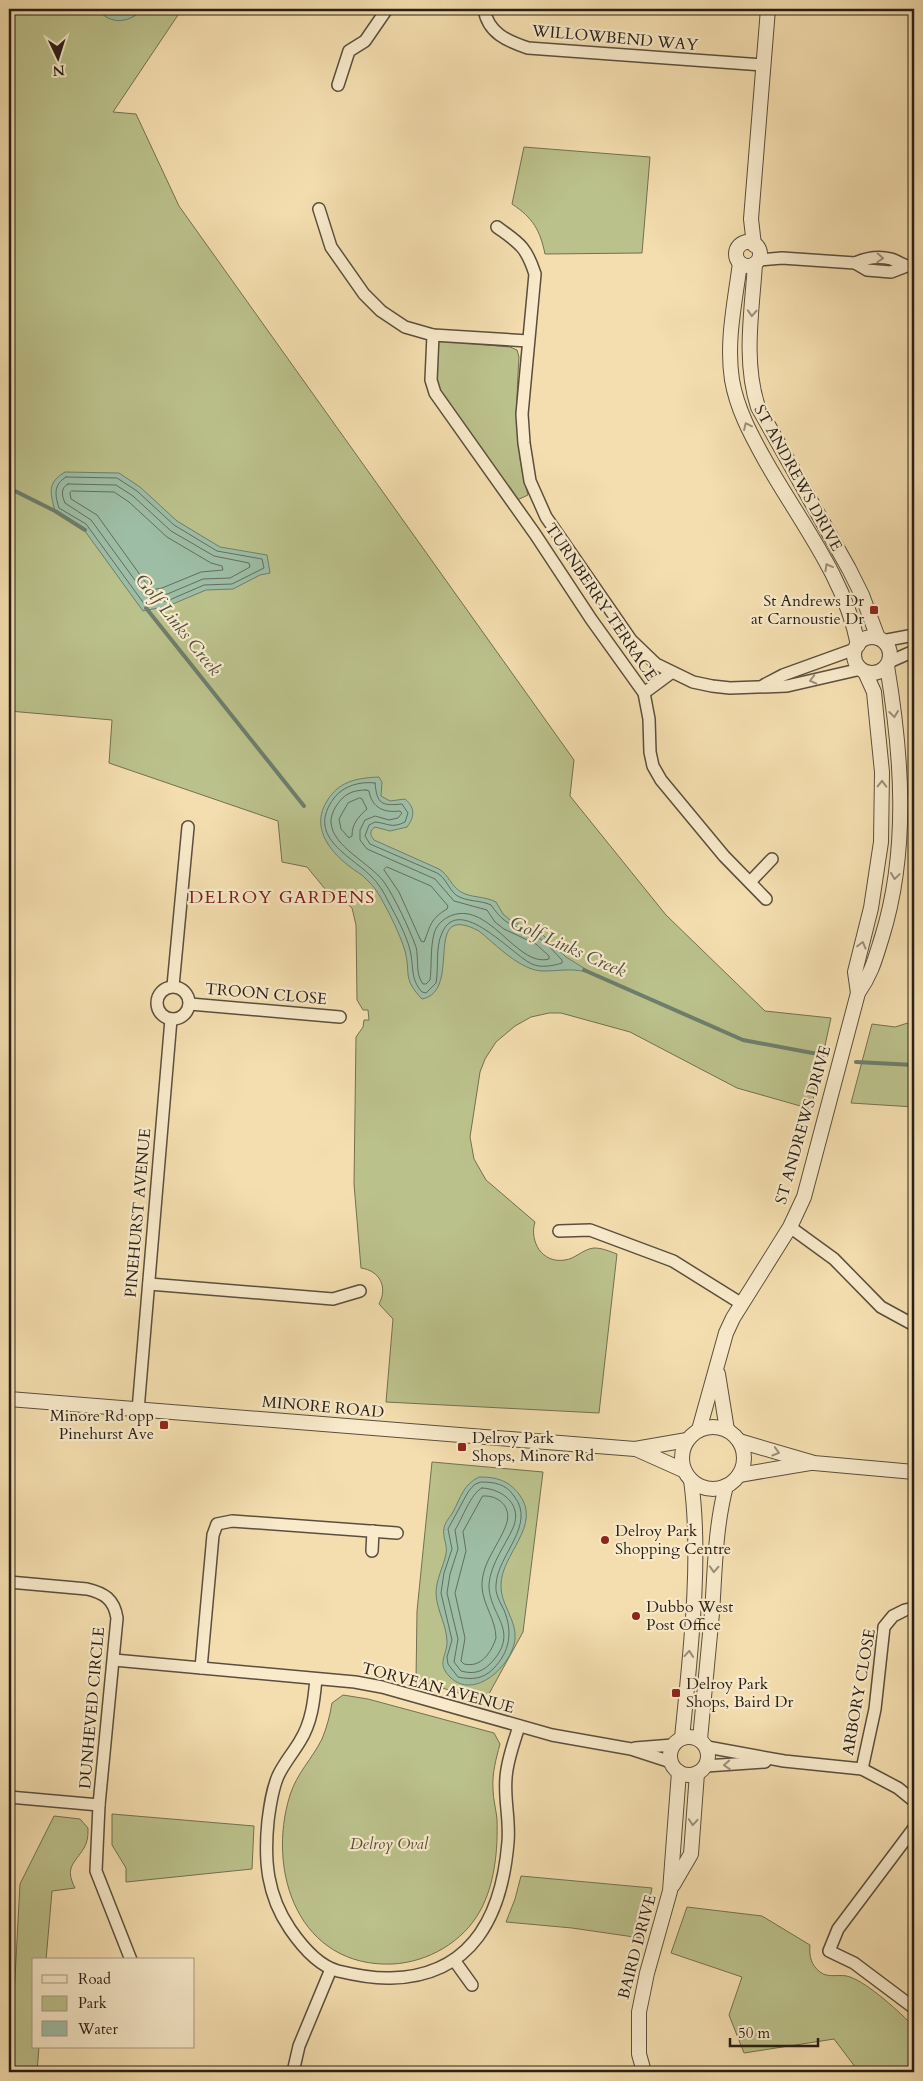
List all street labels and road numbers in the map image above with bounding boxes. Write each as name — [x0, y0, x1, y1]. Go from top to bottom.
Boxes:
street label: WILLOWBEND WAY — [530, 20, 699, 56]
street label: ST ANDREWS DRIVE — [749, 401, 847, 555]
street label: TURNBERRY TERRACE — [540, 519, 662, 685]
street label: TROON CLOSE — [204, 978, 328, 1010]
street label: ST ANDREWS DRIVE — [770, 1043, 836, 1207]
street label: PINEHURST AVENUE — [120, 1127, 156, 1298]
street label: MINORE ROAD — [261, 1391, 385, 1423]
street label: DUNHEVED CIRCLE — [74, 1626, 110, 1790]
street label: ARBORY CLOSE — [837, 1627, 881, 1757]
street label: TORVEAN AVENUE — [359, 1657, 517, 1719]
street label: BAIRD DRIVE — [612, 1892, 662, 2002]

